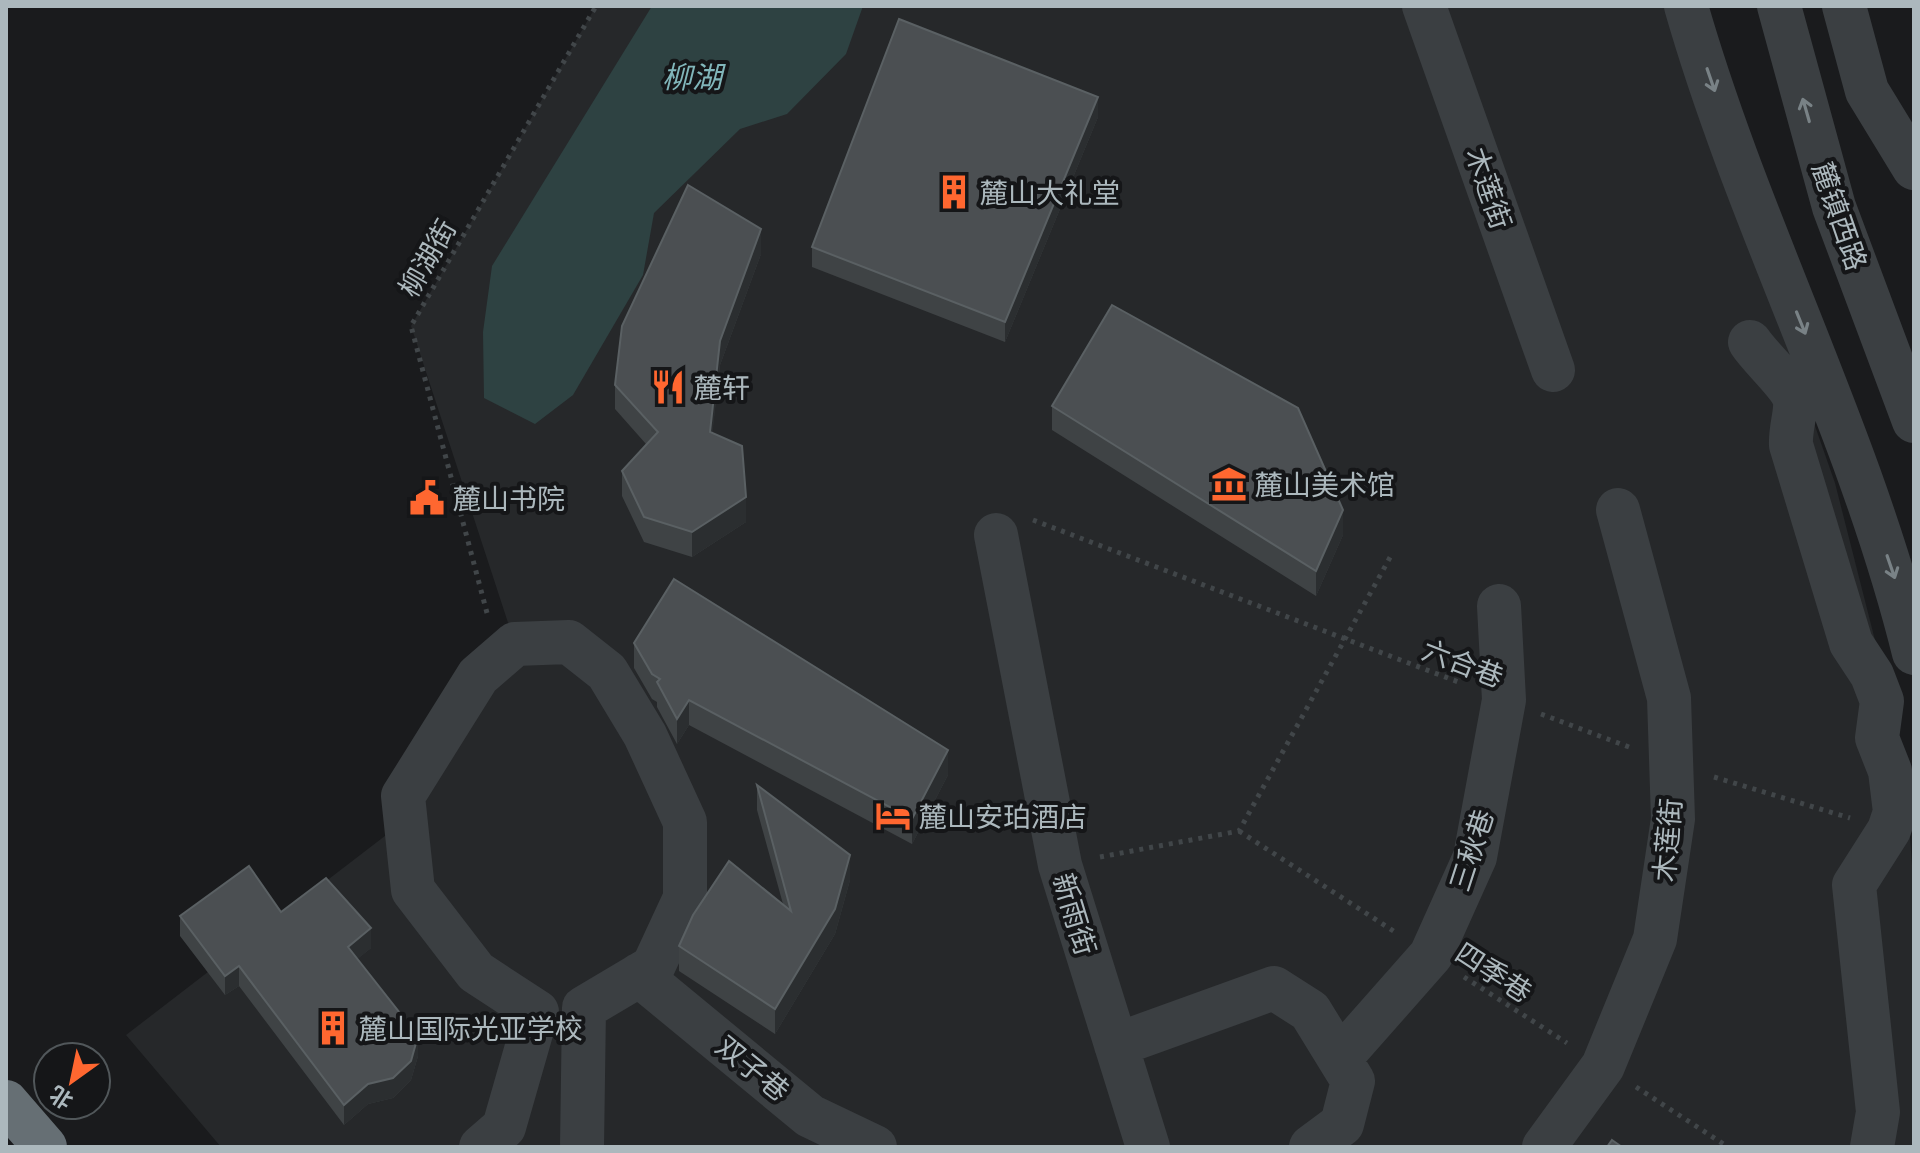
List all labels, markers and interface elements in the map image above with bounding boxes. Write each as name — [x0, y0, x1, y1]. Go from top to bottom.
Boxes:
water label: 柳湖 — [662, 59, 726, 95]
one-way arrow — [1705, 67, 1719, 92]
one-way arrow — [1798, 97, 1813, 123]
street label: 木莲街 — [1460, 143, 1518, 233]
street label: 麓镇西路 — [1806, 158, 1874, 274]
building icon: 麓山大礼堂 — [935, 173, 973, 211]
place label: 麓山大礼堂 — [980, 176, 1120, 209]
street label: 柳湖街 — [392, 213, 462, 303]
one-way arrow — [1795, 310, 1810, 335]
restaurant icon: 麓轩 — [649, 368, 687, 406]
place label: 麓轩 — [694, 371, 750, 404]
museum icon: 麓山美术馆 — [1210, 465, 1248, 503]
place label: 麓山美术馆 — [1255, 468, 1395, 501]
public building icon: 麓山书院 — [408, 479, 446, 517]
place label: 麓山书院 — [453, 482, 565, 515]
one-way arrow — [1885, 555, 1899, 579]
street label: 六合巷 — [1418, 633, 1508, 693]
hotel icon: 麓山安珀酒店 — [874, 797, 912, 835]
street label: 木莲街 — [1647, 797, 1687, 883]
place label: 麓山安珀酒店 — [919, 800, 1087, 833]
street label: 三秋巷 — [1442, 805, 1500, 895]
street label: 新雨街 — [1047, 869, 1103, 959]
street label: 四季巷 — [1450, 935, 1538, 1009]
building icon: 麓山国际光亚学校 — [314, 1009, 352, 1047]
place label: 麓山国际光亚学校 — [359, 1012, 583, 1045]
street label: 双子巷 — [710, 1029, 796, 1107]
north arrow — [32, 1041, 112, 1121]
text: 北 — [45, 1081, 77, 1115]

